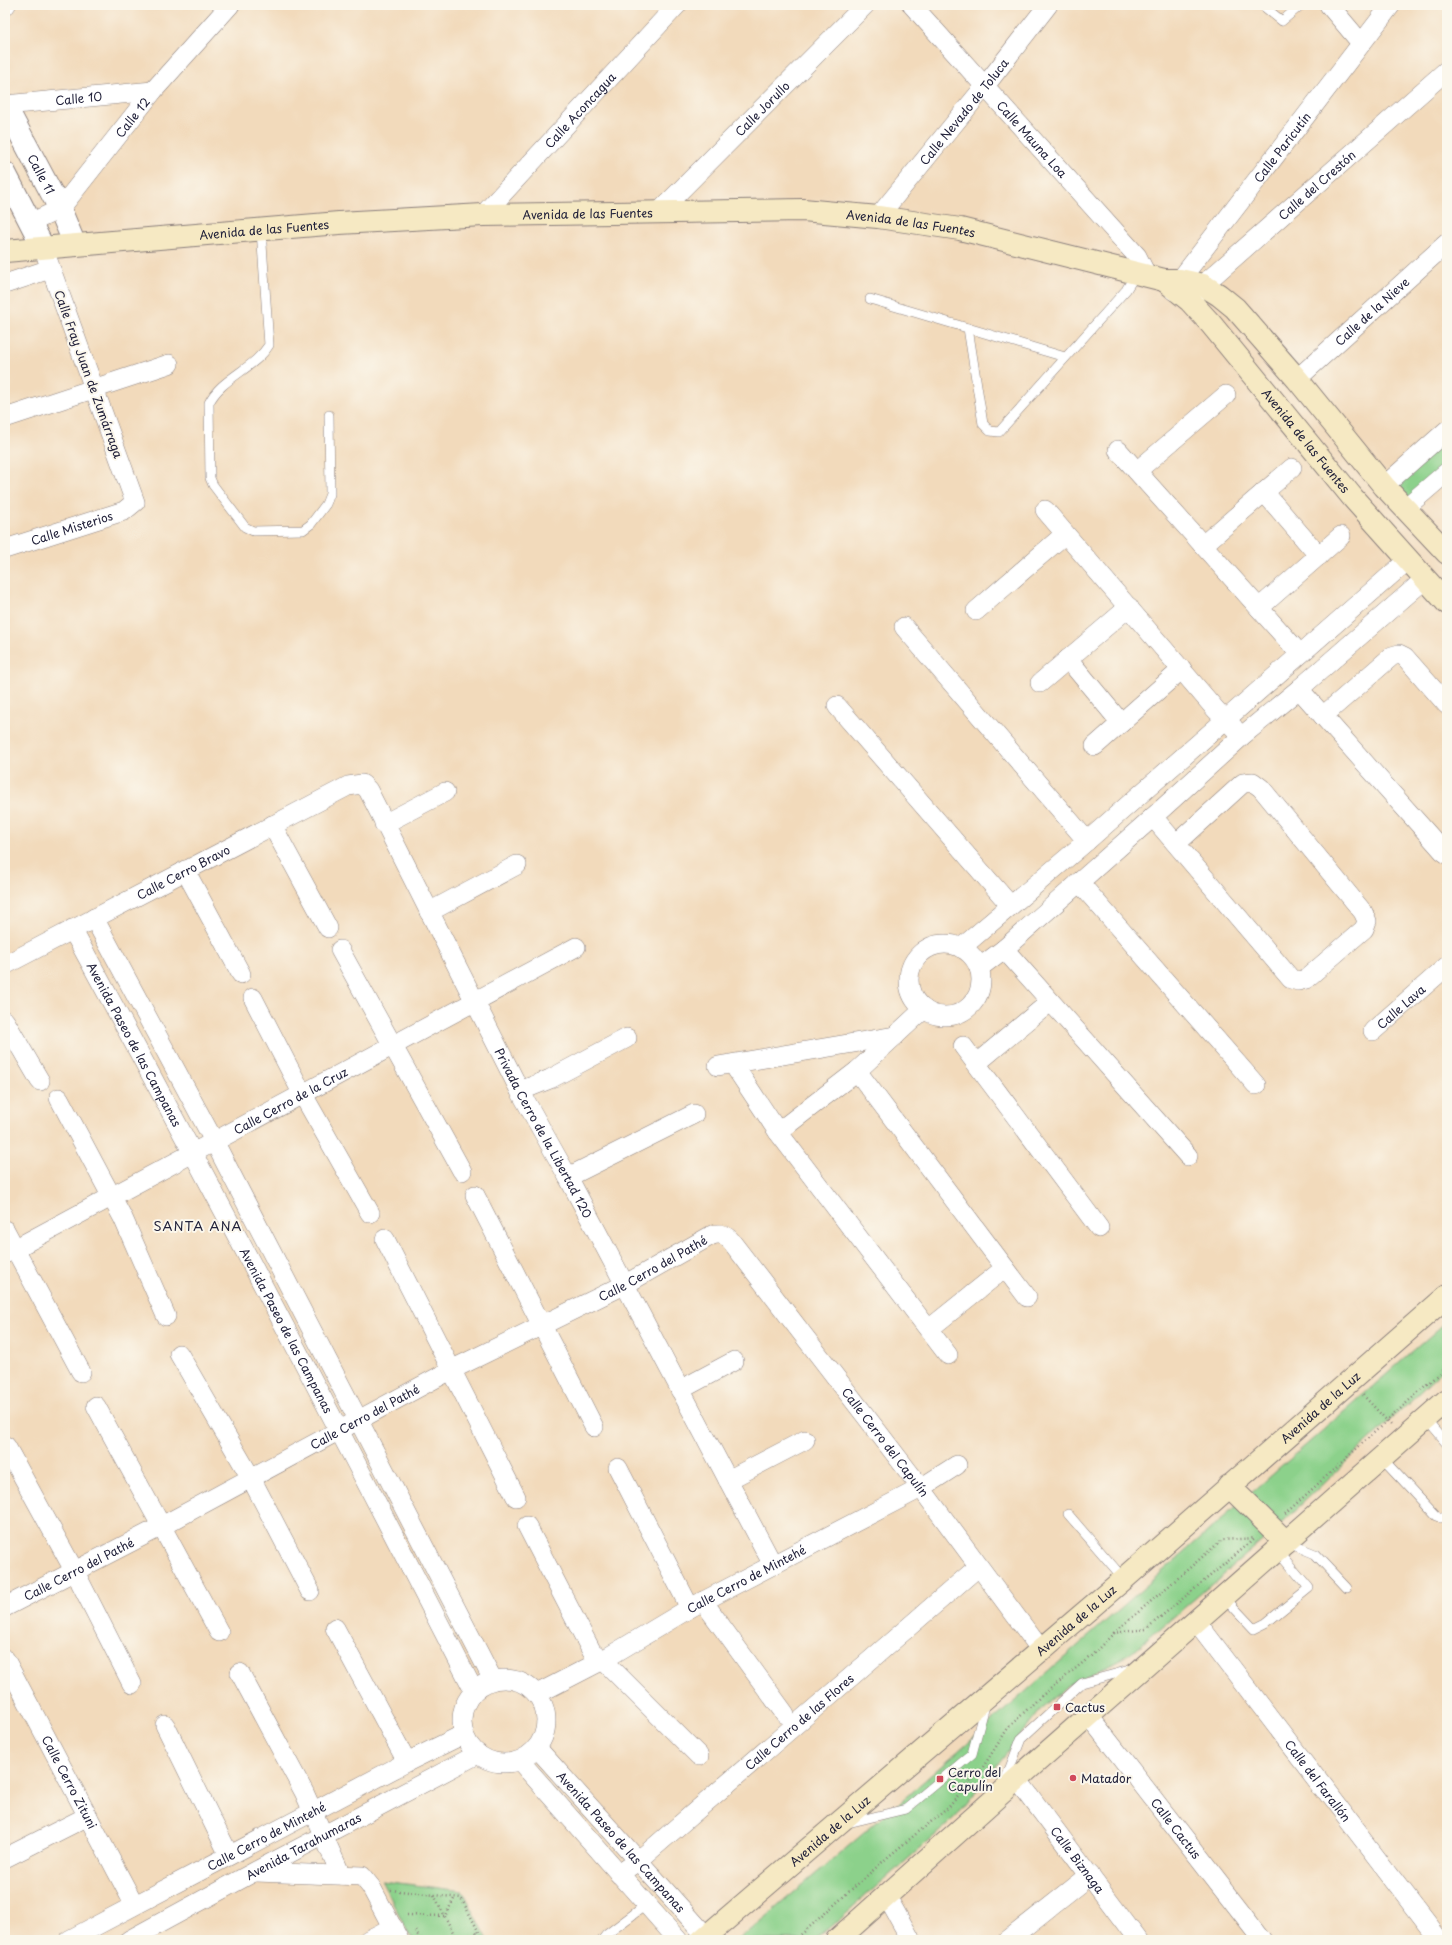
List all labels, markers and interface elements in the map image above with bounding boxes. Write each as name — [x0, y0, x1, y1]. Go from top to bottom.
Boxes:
street label: Calle Nevado de Toluca — [915, 54, 1013, 169]
street label: Calle Aconcagua — [540, 68, 620, 152]
street label: Calle Jorullo — [731, 77, 794, 140]
street label: Calle 10 — [54, 87, 103, 109]
street label: Calle 12 — [111, 93, 154, 141]
street label: Calle Mauna Loa — [993, 96, 1072, 182]
street label: Calle Paricutín — [1249, 108, 1315, 186]
street label: Calle del Crestón — [1274, 146, 1359, 224]
street label: Calle 11 — [23, 151, 59, 197]
street label: Avenida de las Fuentes — [522, 203, 653, 223]
street label: Avenida de las Fuentes — [845, 205, 978, 242]
street label: Avenida de las Fuentes — [198, 215, 330, 244]
street label: Calle de la Nieve — [1331, 272, 1413, 350]
street label: Calle Fray Juan de Zumárraga — [50, 287, 128, 461]
street label: Avenida de las Fuentes — [1258, 384, 1355, 497]
street label: Calle Misterios — [28, 506, 115, 549]
street label: Calle Cerro Bravo — [133, 840, 233, 904]
street label: Avenida Paseo de las Campanas — [83, 959, 186, 1130]
street label: Calle Lava — [1372, 980, 1429, 1033]
street label: Privada Cerro de la Libertad 120 — [491, 1045, 597, 1221]
street label: Calle Cerro de la Cruz — [230, 1062, 351, 1139]
district label: SANTA ANA — [153, 1216, 243, 1235]
street label: Calle Cerro del Pathé — [595, 1230, 711, 1305]
street label: Avenida Paseo de las Campanas — [236, 1244, 338, 1417]
street label: Avenida de la Luz — [1276, 1367, 1364, 1447]
street label: Calle Cerro del Pathé — [307, 1379, 423, 1453]
street label: Calle Cerro del Capulín — [838, 1384, 934, 1500]
street label: Calle Cerro del Pathé — [20, 1533, 138, 1605]
street label: Calle Cerro de Mintehé — [684, 1540, 809, 1617]
street label: Avenida de la Luz — [1032, 1580, 1120, 1660]
street label: Calle Cerro de las Flores — [741, 1669, 858, 1774]
place label: Cactus — [1065, 1698, 1105, 1716]
marker: Cactus — [1052, 1702, 1062, 1712]
street label: Calle Cerro Zituni — [38, 1732, 102, 1832]
street label: Calle del Farallón — [1281, 1736, 1355, 1825]
place label: Cerro del Capulín — [948, 1763, 1001, 1795]
street label: Avenida Paseo de las Campanas — [553, 1767, 690, 1917]
place label: Matador — [1081, 1769, 1132, 1787]
marker: Matador — [1068, 1773, 1078, 1783]
marker: Cerro del Capulín — [935, 1774, 945, 1784]
street label: Avenida de la Luz — [785, 1791, 874, 1870]
street label: Calle Cactus — [1147, 1794, 1206, 1863]
street label: Calle Cerro de Mintehé — [204, 1797, 329, 1875]
street label: Avenida Tarahumaras — [242, 1808, 365, 1884]
street label: Calle Biznaga — [1046, 1822, 1109, 1897]

